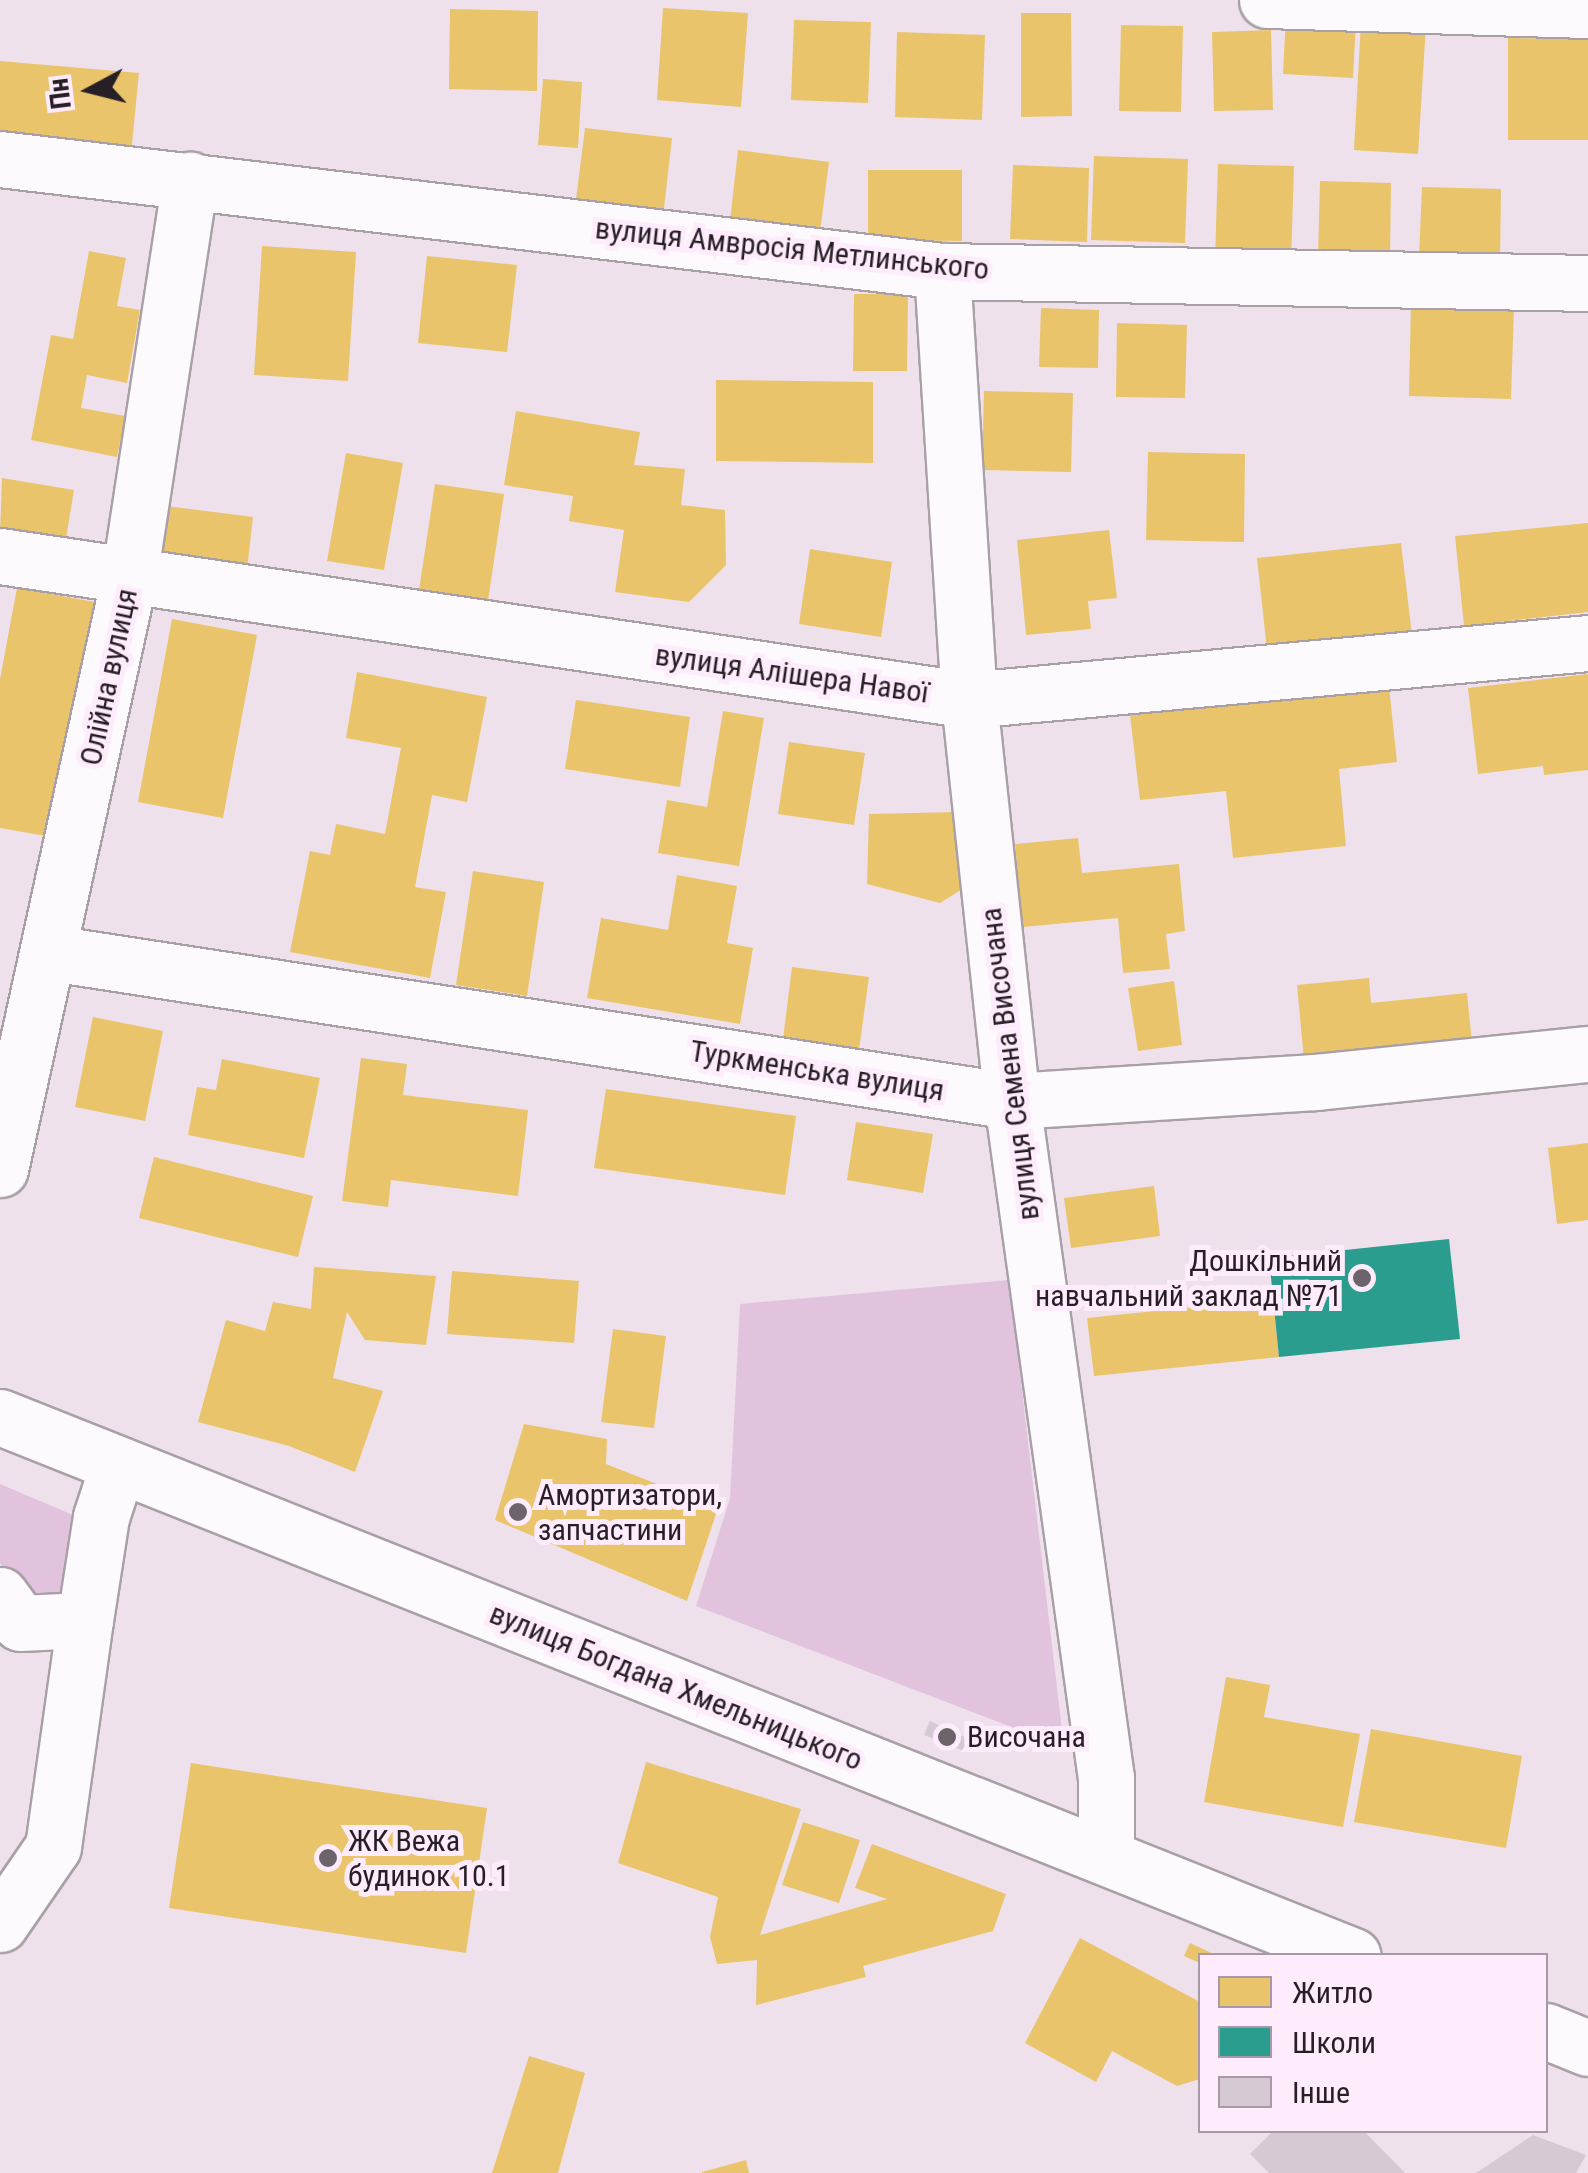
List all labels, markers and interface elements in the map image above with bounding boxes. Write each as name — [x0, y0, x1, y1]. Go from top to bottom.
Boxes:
north arrow — [40, 40, 140, 140]
text: Пн — [41, 76, 78, 111]
street label: вулиця Амвросія Метлинського — [593, 210, 991, 288]
street label: Олійна вулиця — [73, 585, 145, 769]
street label: вулиця Алішера Навої — [653, 637, 931, 711]
street label: вулиця Семена Височана — [973, 906, 1047, 1222]
street label: Туркменська вулиця — [687, 1033, 947, 1109]
place label: Дошкільний навчальний заклад №71 — [1035, 1243, 1342, 1314]
marker: Дошкільний навчальний заклад №71 — [1351, 1267, 1373, 1289]
place label: Амортизатори, запчастини — [538, 1477, 722, 1548]
marker: Амортизатори, запчастини — [507, 1501, 529, 1523]
street label: вулиця Богдана Хмельницького — [484, 1596, 868, 1778]
place label: Височана — [967, 1719, 1086, 1755]
marker: Височана — [936, 1726, 958, 1748]
place label: ЖК Вежа будинок 10.1 — [348, 1823, 510, 1894]
marker: ЖК Вежа будинок 10.1 — [317, 1847, 339, 1869]
legend — [1198, 1953, 1548, 2133]
text: Житло — [1292, 1975, 1373, 2010]
text: Школи — [1292, 2025, 1376, 2060]
text: Інше — [1292, 2075, 1350, 2110]

